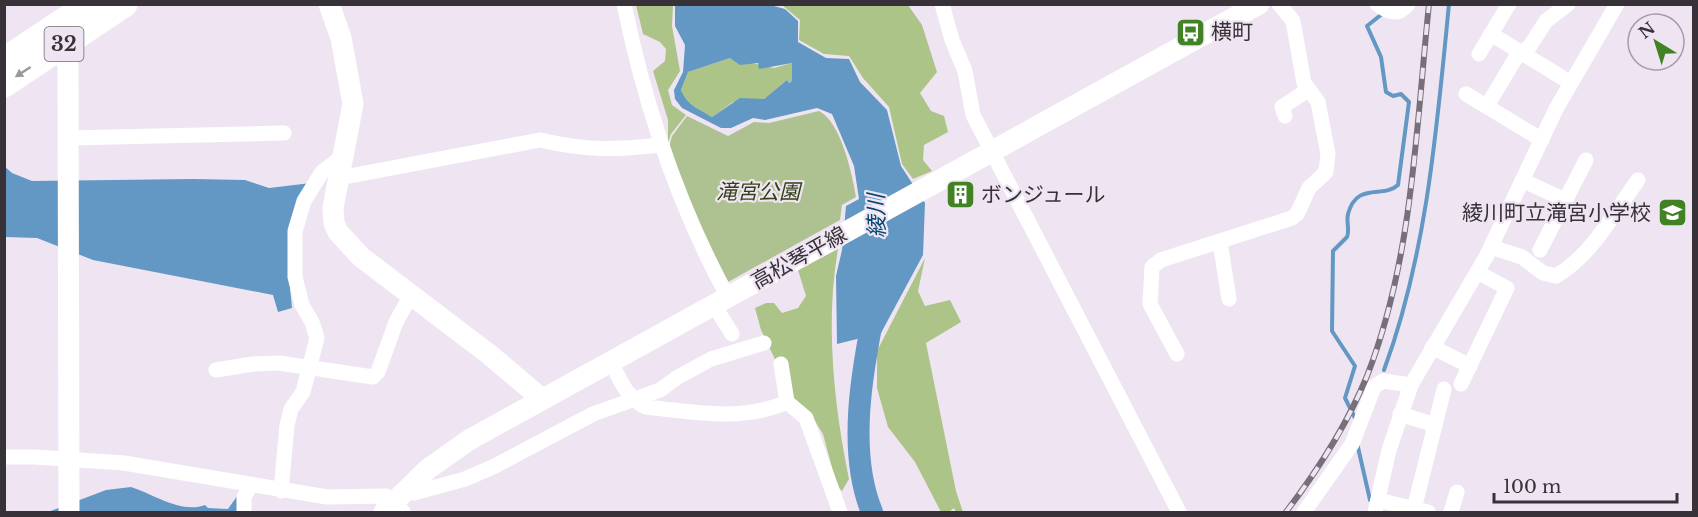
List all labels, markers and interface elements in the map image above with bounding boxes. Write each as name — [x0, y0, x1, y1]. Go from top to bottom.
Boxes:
north arrow — [1626, 12, 1686, 72]
bus stop icon: 横町 — [1174, 16, 1206, 48]
text: N — [1635, 18, 1659, 43]
place label: 横町 — [1211, 19, 1253, 45]
road number: 32 — [44, 27, 84, 61]
one-way arrow — [15, 66, 31, 77]
park label: 滝宮公園 — [716, 179, 803, 205]
building icon: ボンジュール — [944, 179, 976, 211]
place label: ボンジュール — [981, 182, 1106, 208]
water label: 綾川 — [863, 192, 890, 238]
school or university icon: 綾川町立滝宮小学校 — [1656, 197, 1688, 229]
place label: 綾川町立滝宮小学校 — [1462, 200, 1651, 226]
street label: 高松琴平線 — [747, 221, 851, 295]
scale bar — [1494, 466, 1677, 504]
text: 100 m — [1503, 476, 1561, 498]

